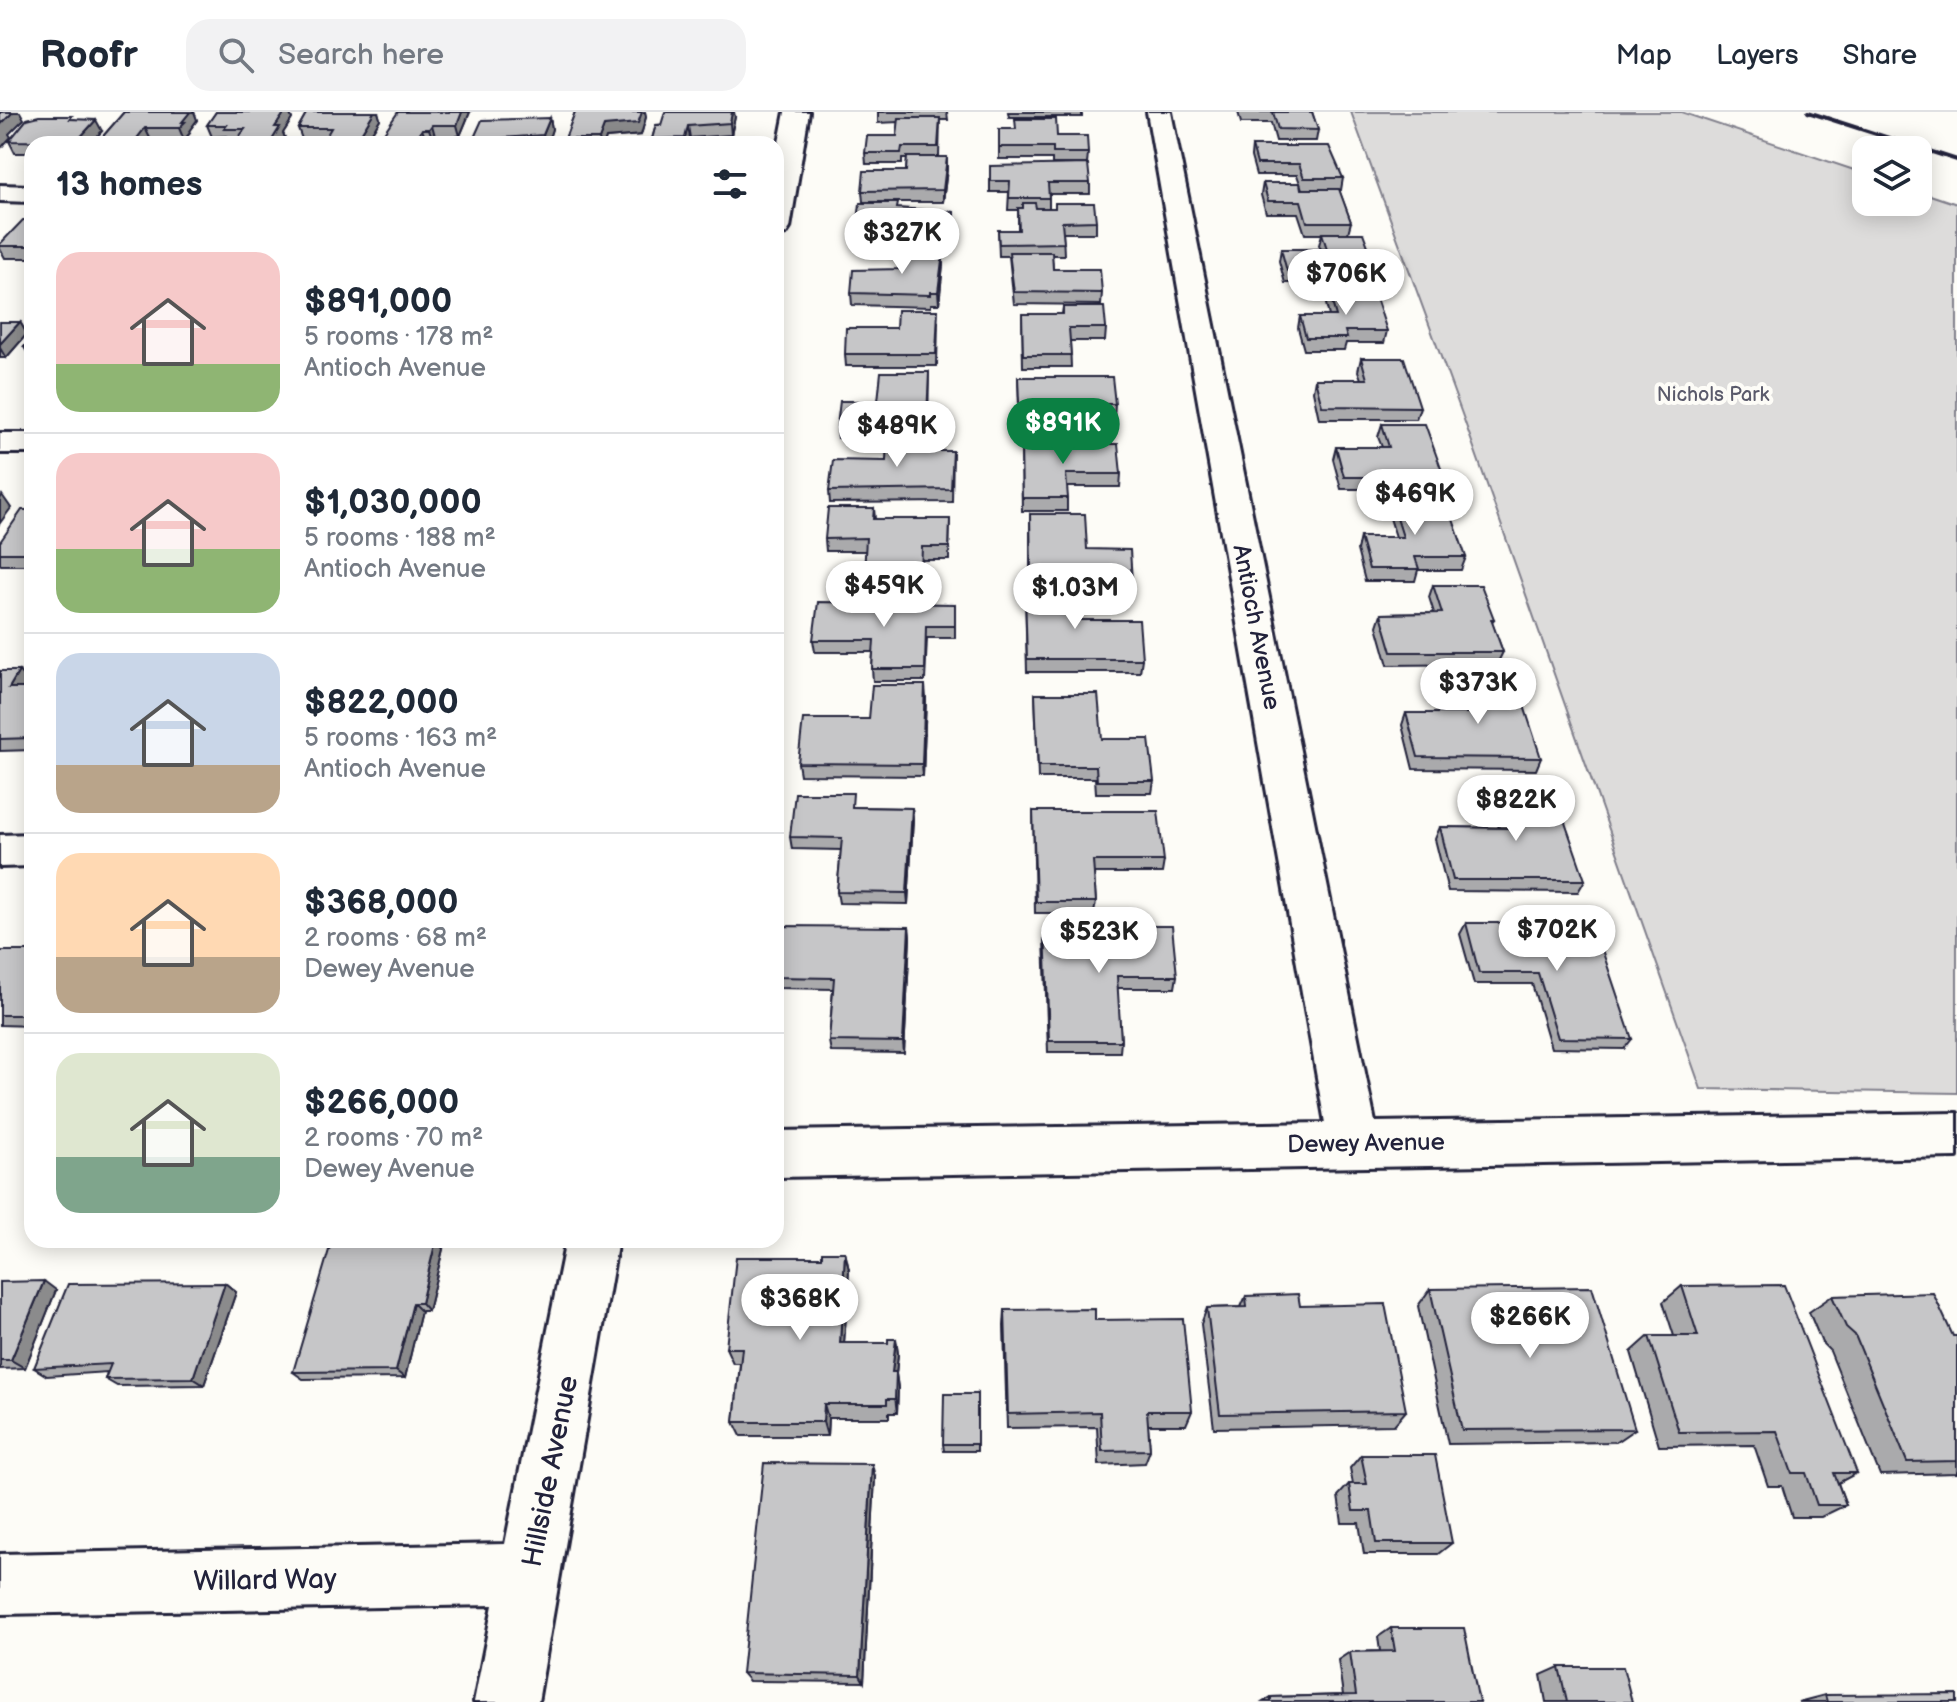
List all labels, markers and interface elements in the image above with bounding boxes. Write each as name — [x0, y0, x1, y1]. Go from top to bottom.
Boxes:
search box — [186, 19, 746, 91]
text: Roofr — [40, 33, 138, 78]
icon: search — [214, 33, 258, 77]
text: Search here — [278, 37, 444, 73]
text: Map — [1616, 39, 1672, 72]
text: Layers — [1716, 39, 1799, 72]
text: Share — [1843, 39, 1917, 72]
map controls — [1852, 136, 1932, 216]
button: layers — [1852, 136, 1932, 216]
icon: filters — [708, 162, 752, 206]
text: 13 homes — [56, 164, 203, 205]
pin: $327K — [846, 208, 958, 276]
text: $327K — [862, 218, 942, 249]
pin: $706K — [1290, 249, 1402, 317]
text: $706K — [1305, 259, 1387, 290]
text: $891,000 — [304, 281, 452, 322]
icon: home — [120, 284, 216, 380]
text: 5 rooms · 178 m² — [304, 322, 493, 353]
text: Antioch Avenue — [304, 353, 486, 384]
park label: Nichols Park — [1657, 383, 1770, 407]
pin: $891K — [1007, 398, 1119, 466]
pin: $489K — [841, 401, 953, 469]
text: $891K — [1025, 408, 1101, 439]
text: $489K — [857, 411, 938, 442]
pin: $469K — [1359, 469, 1471, 537]
text: $469K — [1374, 479, 1456, 510]
text: $1,030,000 — [304, 482, 482, 523]
icon: home — [120, 485, 216, 581]
text: 5 rooms · 188 m² — [304, 523, 496, 554]
street label: Antioch Avenue — [1226, 542, 1287, 712]
text: Antioch Avenue — [304, 554, 486, 585]
pin: $459K — [828, 561, 940, 629]
pin: $1.03M — [1010, 563, 1140, 631]
text: $459K — [844, 571, 924, 602]
text: $1.03M — [1031, 573, 1119, 604]
pin: $373K — [1422, 658, 1534, 726]
text: $373K — [1438, 668, 1518, 699]
text: $822,000 — [304, 682, 459, 723]
icon: home — [120, 685, 216, 781]
text: 5 rooms · 163 m² — [304, 723, 497, 754]
text: Antioch Avenue — [304, 754, 486, 785]
pin: $822K — [1460, 775, 1572, 843]
text: $822K — [1475, 785, 1557, 816]
text: $368,000 — [304, 882, 458, 923]
icon: home — [120, 885, 216, 981]
pin: $702K — [1501, 905, 1613, 973]
pin: $523K — [1043, 907, 1155, 975]
text: $702K — [1517, 915, 1597, 946]
text: $523K — [1059, 917, 1139, 948]
text: 2 rooms · 68 m² — [304, 923, 487, 954]
text: Dewey Avenue — [304, 954, 475, 985]
text: $266,000 — [304, 1082, 459, 1123]
icon: home — [120, 1085, 216, 1181]
text: 2 rooms · 70 m² — [304, 1123, 483, 1154]
street label: Dewey Avenue — [1287, 1128, 1445, 1159]
text: Dewey Avenue — [304, 1154, 475, 1185]
pin: $368K — [744, 1274, 856, 1342]
text: $368K — [759, 1284, 841, 1315]
pin: $266K — [1474, 1292, 1586, 1360]
text: $266K — [1489, 1302, 1571, 1333]
street label: Hillside Avenue — [516, 1373, 585, 1570]
street label: Willard Way — [193, 1563, 337, 1598]

